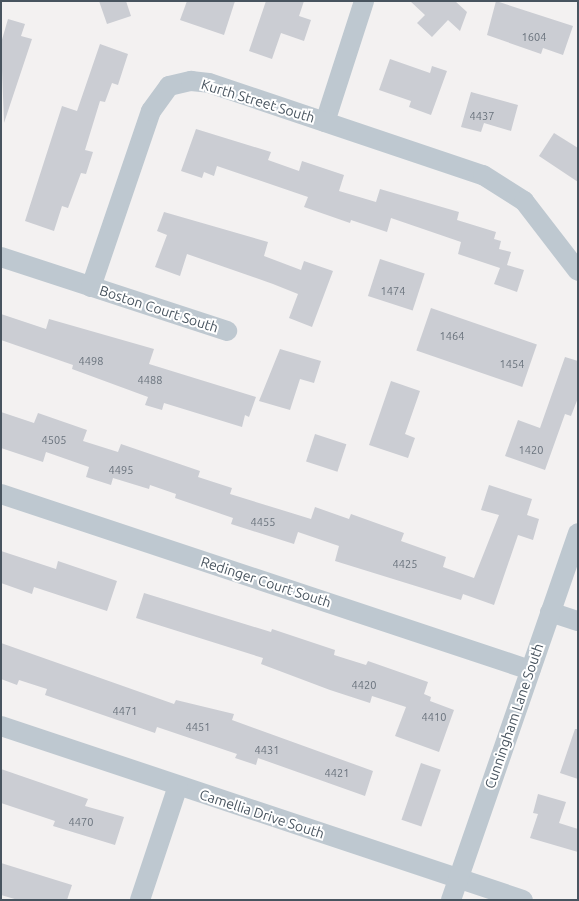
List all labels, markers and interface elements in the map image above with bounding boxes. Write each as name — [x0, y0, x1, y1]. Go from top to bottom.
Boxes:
house number: 1604 — [522, 30, 546, 44]
street label: Kurth Street South — [199, 76, 317, 126]
house number: 4437 — [470, 109, 494, 123]
street label: Boston Court South — [98, 282, 220, 336]
house number: 1474 — [381, 284, 405, 298]
house number: 1464 — [440, 329, 464, 343]
house number: 4498 — [79, 354, 103, 368]
house number: 1454 — [500, 357, 524, 371]
house number: 4488 — [138, 373, 162, 387]
house number: 4505 — [42, 433, 66, 447]
house number: 1420 — [519, 443, 543, 457]
house number: 4495 — [109, 463, 133, 477]
house number: 4455 — [251, 515, 275, 529]
street label: Redinger Court South — [199, 553, 333, 611]
house number: 4425 — [393, 557, 417, 571]
street label: Cunningham Lane South — [481, 641, 547, 791]
house number: 4420 — [352, 678, 376, 692]
house number: 4471 — [113, 704, 137, 718]
house number: 4410 — [422, 710, 446, 724]
house number: 4451 — [186, 720, 210, 734]
house number: 4431 — [255, 743, 279, 757]
house number: 4421 — [325, 766, 349, 780]
street label: Camellia Drive South — [198, 786, 326, 842]
house number: 4470 — [69, 815, 93, 829]

